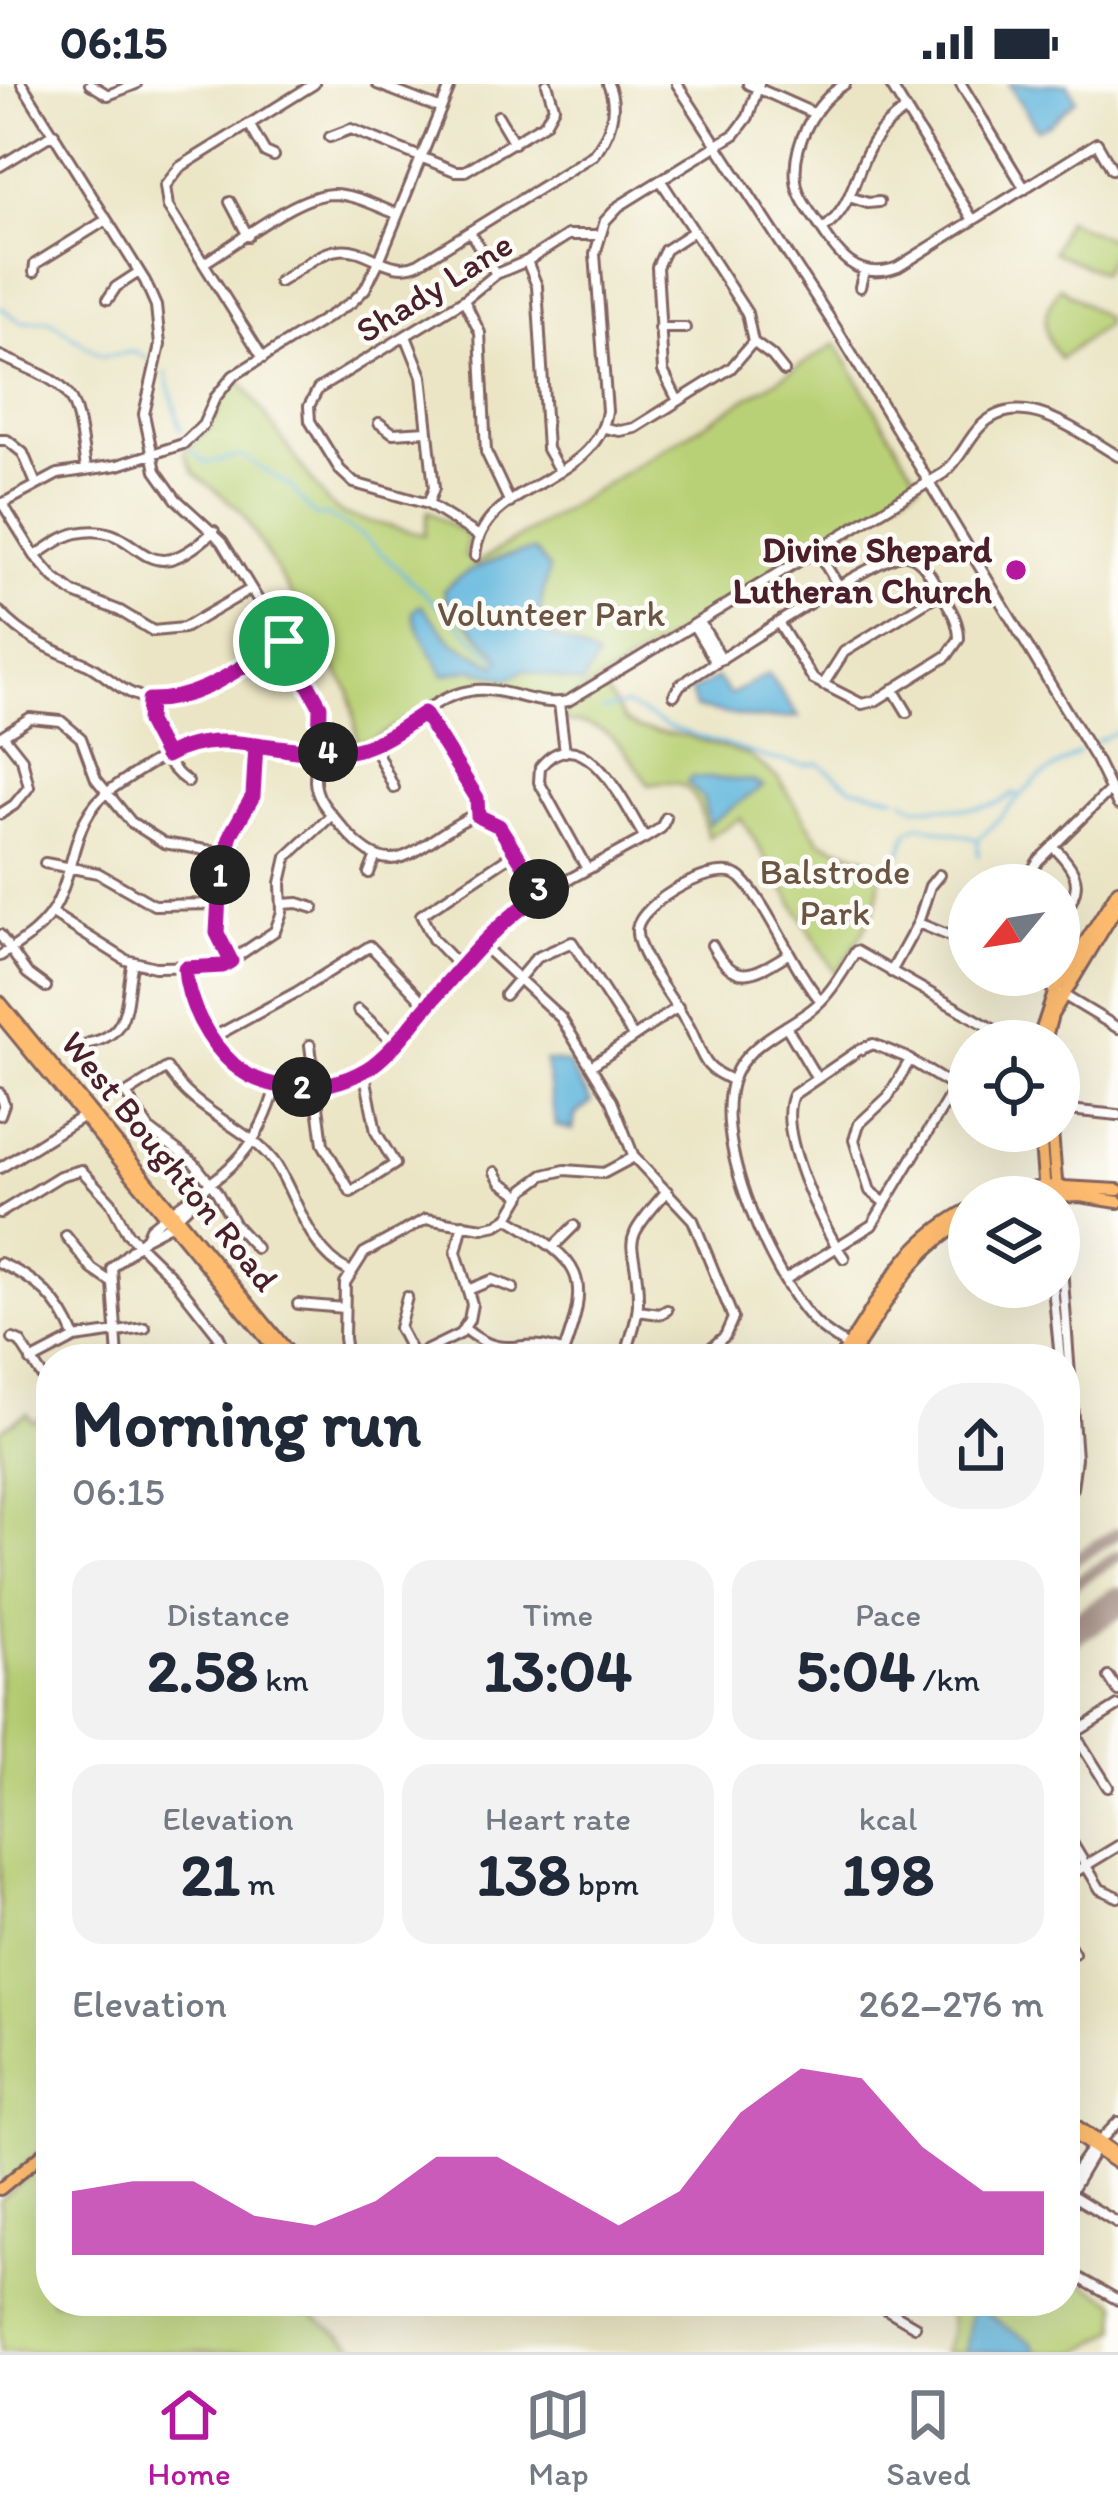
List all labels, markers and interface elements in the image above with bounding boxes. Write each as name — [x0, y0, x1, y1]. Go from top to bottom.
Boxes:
text: 06:15 — [60, 15, 167, 69]
street label: Shady Lane — [348, 222, 520, 352]
place label: Divine Shepard Lutheran Church — [733, 528, 993, 612]
marker: Divine Shepard Lutheran Church — [1003, 557, 1029, 583]
pin — [233, 590, 335, 692]
park label: Volunteer Park — [437, 592, 665, 635]
icon: arrive — [251, 608, 317, 674]
pin: 4 — [298, 722, 358, 782]
text: 4 — [318, 732, 338, 771]
pin: 1 — [190, 845, 250, 905]
park label: Balstrode Park — [760, 850, 910, 934]
text: 1 — [212, 855, 228, 894]
pin: 3 — [509, 859, 569, 919]
north arrow — [948, 864, 1080, 996]
map controls — [948, 864, 1080, 1308]
text: 3 — [530, 869, 548, 908]
button: locate — [948, 1020, 1080, 1152]
street label: West Boughton Road — [52, 1022, 288, 1300]
pin: 2 — [272, 1057, 332, 1117]
text: 2 — [293, 1067, 311, 1106]
button: layers — [948, 1176, 1080, 1308]
text: Morning run — [72, 1383, 421, 1463]
button: share — [918, 1383, 1044, 1509]
text: 06:15 — [72, 1468, 165, 1515]
text: Distance — [166, 1595, 290, 1634]
text: Time — [523, 1595, 593, 1634]
text: Pace — [855, 1595, 921, 1634]
text: 2.58 — [147, 1634, 258, 1706]
text: 13:04 — [484, 1634, 632, 1706]
text: 5:04 — [796, 1634, 915, 1706]
text: km — [258, 1660, 309, 1699]
text: /km — [915, 1660, 980, 1699]
text: Elevation — [162, 1799, 294, 1838]
text: Heart rate — [485, 1799, 631, 1838]
text: kcal — [859, 1799, 917, 1838]
text: 21 — [181, 1838, 240, 1910]
text: 138 — [477, 1838, 570, 1910]
text: 198 — [842, 1838, 934, 1910]
text: m — [240, 1864, 275, 1903]
text: bpm — [570, 1864, 639, 1903]
text: Elevation — [72, 1980, 227, 2027]
text: 262–276 m — [859, 1980, 1044, 2027]
tab: Home — [147, 2382, 231, 2493]
tab: Map — [525, 2382, 591, 2493]
tab: Saved — [886, 2382, 971, 2493]

